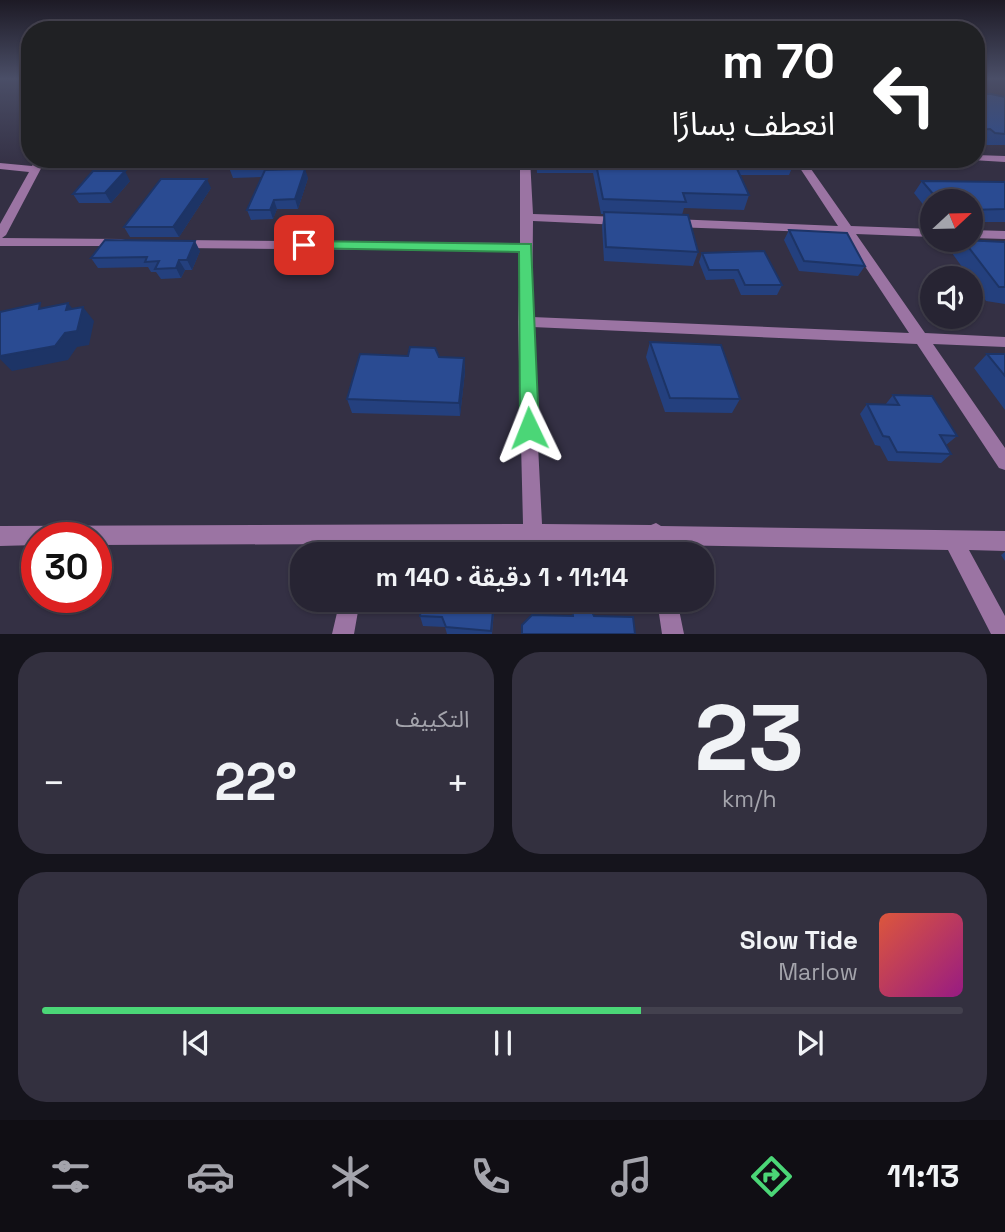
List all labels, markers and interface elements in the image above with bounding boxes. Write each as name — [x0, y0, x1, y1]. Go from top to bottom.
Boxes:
text: 70 m — [722, 30, 835, 92]
icon: left — [859, 49, 950, 140]
text: انعطف يسارًا — [671, 104, 835, 144]
north arrow — [920, 189, 984, 252]
map controls — [920, 189, 983, 329]
pin — [274, 215, 334, 275]
icon: arrive — [285, 226, 323, 264]
button: sound — [920, 266, 983, 329]
position arrow — [492, 391, 566, 465]
speed limit sign: 30 — [21, 522, 112, 613]
text: 11:14 · 1 دقيقة · 140 m — [376, 560, 628, 594]
text: 23 — [695, 680, 804, 797]
text: التكييف — [395, 704, 470, 734]
text: 22° — [215, 749, 297, 815]
text: − — [42, 759, 66, 807]
text: + — [446, 759, 469, 807]
text: km/h — [722, 784, 777, 814]
text: Slow Tide — [740, 923, 858, 957]
text: Marlow — [778, 957, 858, 987]
icon: previous — [177, 1024, 215, 1062]
icon: pause — [484, 1024, 522, 1062]
icon: next — [791, 1024, 829, 1062]
icon: filters — [46, 1152, 95, 1201]
icon: car — [186, 1152, 235, 1201]
icon: climate — [326, 1152, 375, 1201]
icon: phone — [466, 1152, 515, 1201]
icon: music — [607, 1152, 656, 1201]
icon: directions — [747, 1152, 796, 1201]
text: 11:13 — [887, 1156, 959, 1196]

